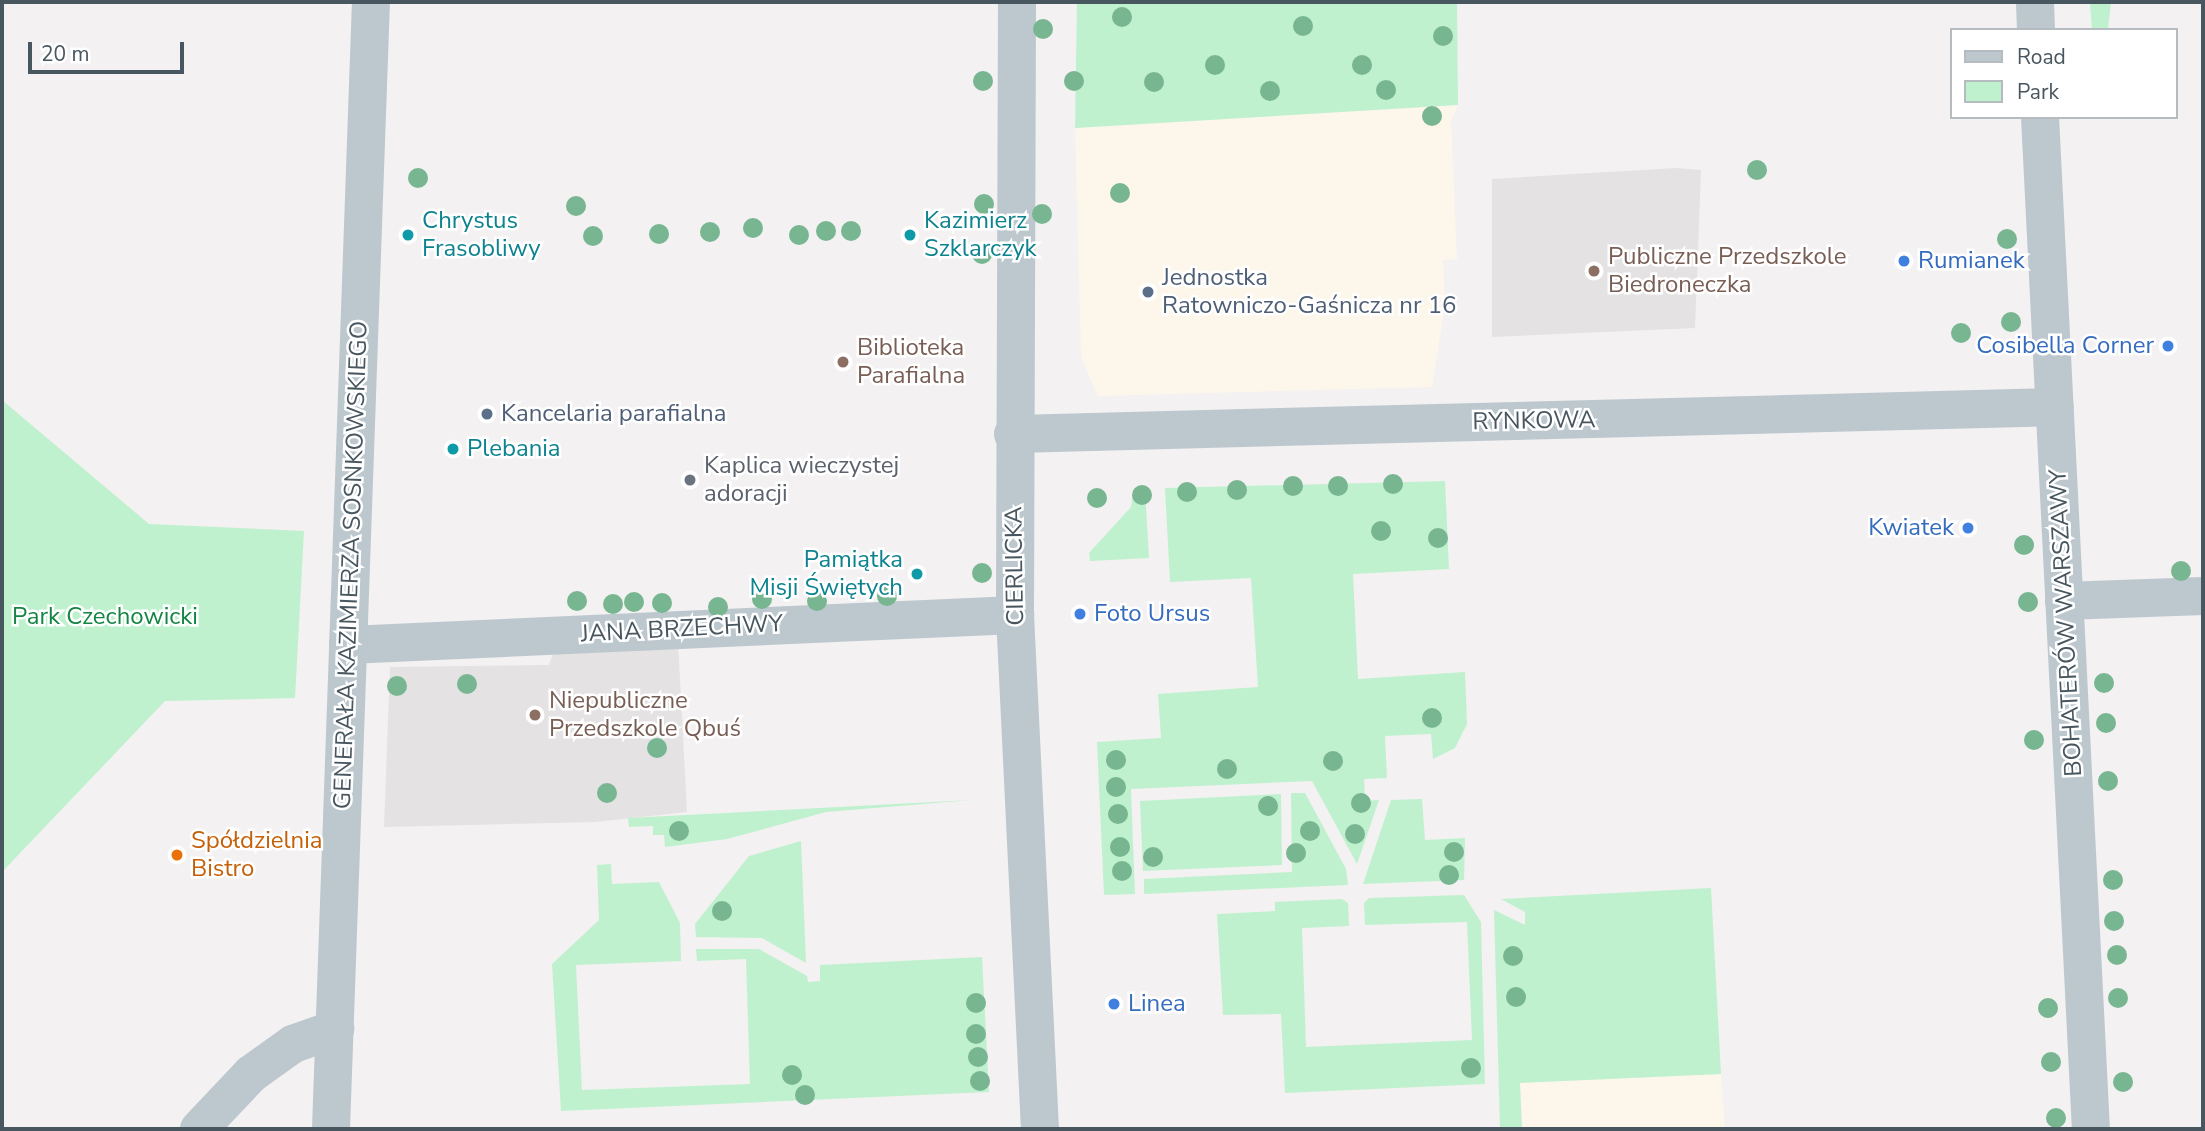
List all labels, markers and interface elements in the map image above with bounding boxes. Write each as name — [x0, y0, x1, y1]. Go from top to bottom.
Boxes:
scale bar — [32, 28, 187, 72]
legend — [1950, 28, 2177, 119]
text: 20 m — [41, 40, 90, 68]
text: Road — [2017, 43, 2066, 71]
text: Park — [2017, 78, 2059, 106]
place label: Chrystus Frasobliwy — [422, 207, 541, 263]
place label: Kazimierz Szklarczyk — [924, 207, 1037, 263]
marker: Chrystus Frasobliwy — [400, 227, 416, 243]
marker: Kazimierz Szklarczyk — [902, 227, 918, 243]
place label: Publiczne Przedszkole Biedroneczka — [1608, 243, 1847, 299]
place label: Rumianek — [1918, 247, 2025, 275]
marker: Rumianek — [1896, 253, 1912, 269]
marker: Publiczne Przedszkole Biedroneczka — [1586, 263, 1602, 279]
place label: Jednostka Ratowniczo-Gaśnicza nr 16 — [1162, 264, 1456, 320]
marker: Jednostka Ratowniczo-Gaśnicza nr 16 — [1140, 284, 1156, 300]
street label: GENERAŁA KAZIMIERZA SOSNKOWSKIEGO — [328, 320, 374, 810]
place label: Cosibella Corner — [1976, 332, 2154, 360]
place label: Biblioteka Parafialna — [857, 334, 965, 390]
marker: Cosibella Corner — [2160, 338, 2176, 354]
marker: Biblioteka Parafialna — [835, 354, 851, 370]
place label: Kancelaria parafialna — [501, 400, 726, 428]
marker: Kancelaria parafialna — [479, 406, 495, 422]
street label: RYNKOWA — [1472, 406, 1596, 436]
place label: Plebania — [467, 435, 561, 463]
marker: Plebania — [445, 441, 461, 457]
place label: Kaplica wieczystej adoracji — [704, 452, 899, 508]
street label: BOHATERÓW WARSZAWY — [2044, 469, 2088, 777]
marker: Kaplica wieczystej adoracji — [682, 472, 698, 488]
street label: CIERLICKA — [1000, 506, 1030, 626]
place label: Kwiatek — [1868, 514, 1954, 542]
marker: Kwiatek — [1960, 520, 1976, 536]
place label: Pamiątka Misji Świętych — [749, 546, 903, 602]
marker: Pamiątka Misji Świętych — [909, 566, 925, 582]
place label: Foto Ursus — [1094, 600, 1210, 628]
park label: Park Czechowicki — [12, 603, 198, 631]
marker: Foto Ursus — [1072, 606, 1088, 622]
street label: JANA BRZECHWY — [580, 609, 784, 649]
place label: Niepubliczne Przedszkole Qbuś — [549, 687, 741, 743]
marker: Niepubliczne Przedszkole Qbuś — [527, 707, 543, 723]
place label: Spółdzielnia Bistro — [191, 827, 323, 883]
marker: Spółdzielnia Bistro — [169, 847, 185, 863]
place label: Linea — [1128, 990, 1186, 1018]
marker: Linea — [1106, 996, 1122, 1012]

